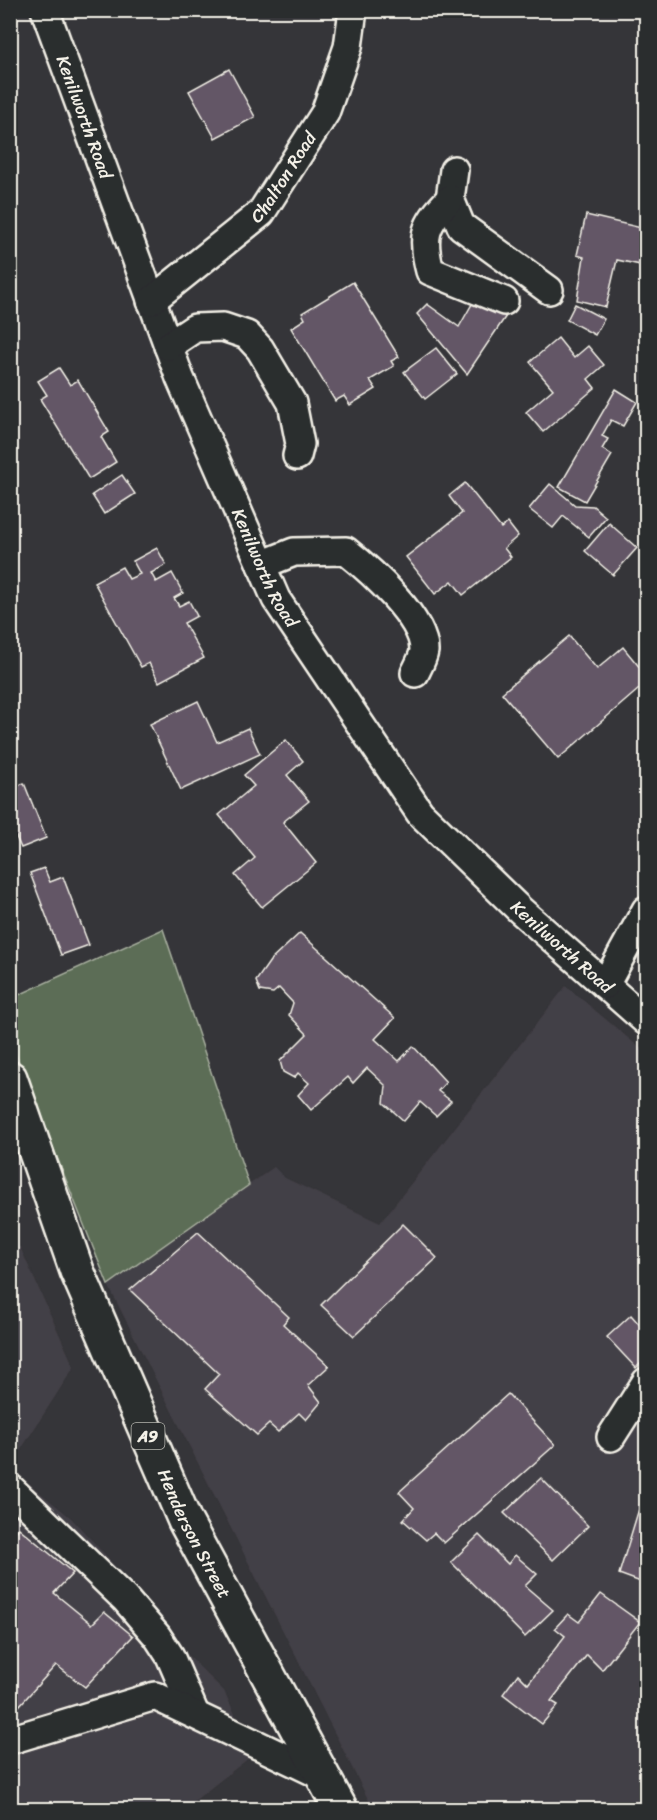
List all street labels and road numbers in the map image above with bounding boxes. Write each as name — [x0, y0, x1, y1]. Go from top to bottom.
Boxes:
street label: Kenilworth Road — [47, 51, 122, 185]
street label: Chalton Road — [243, 124, 326, 232]
street label: Kenilworth Road — [222, 503, 308, 636]
street label: Kenilworth Road — [502, 892, 622, 1003]
road number: A9 — [132, 1423, 164, 1449]
street label: Henderson Street — [148, 1464, 240, 1605]

